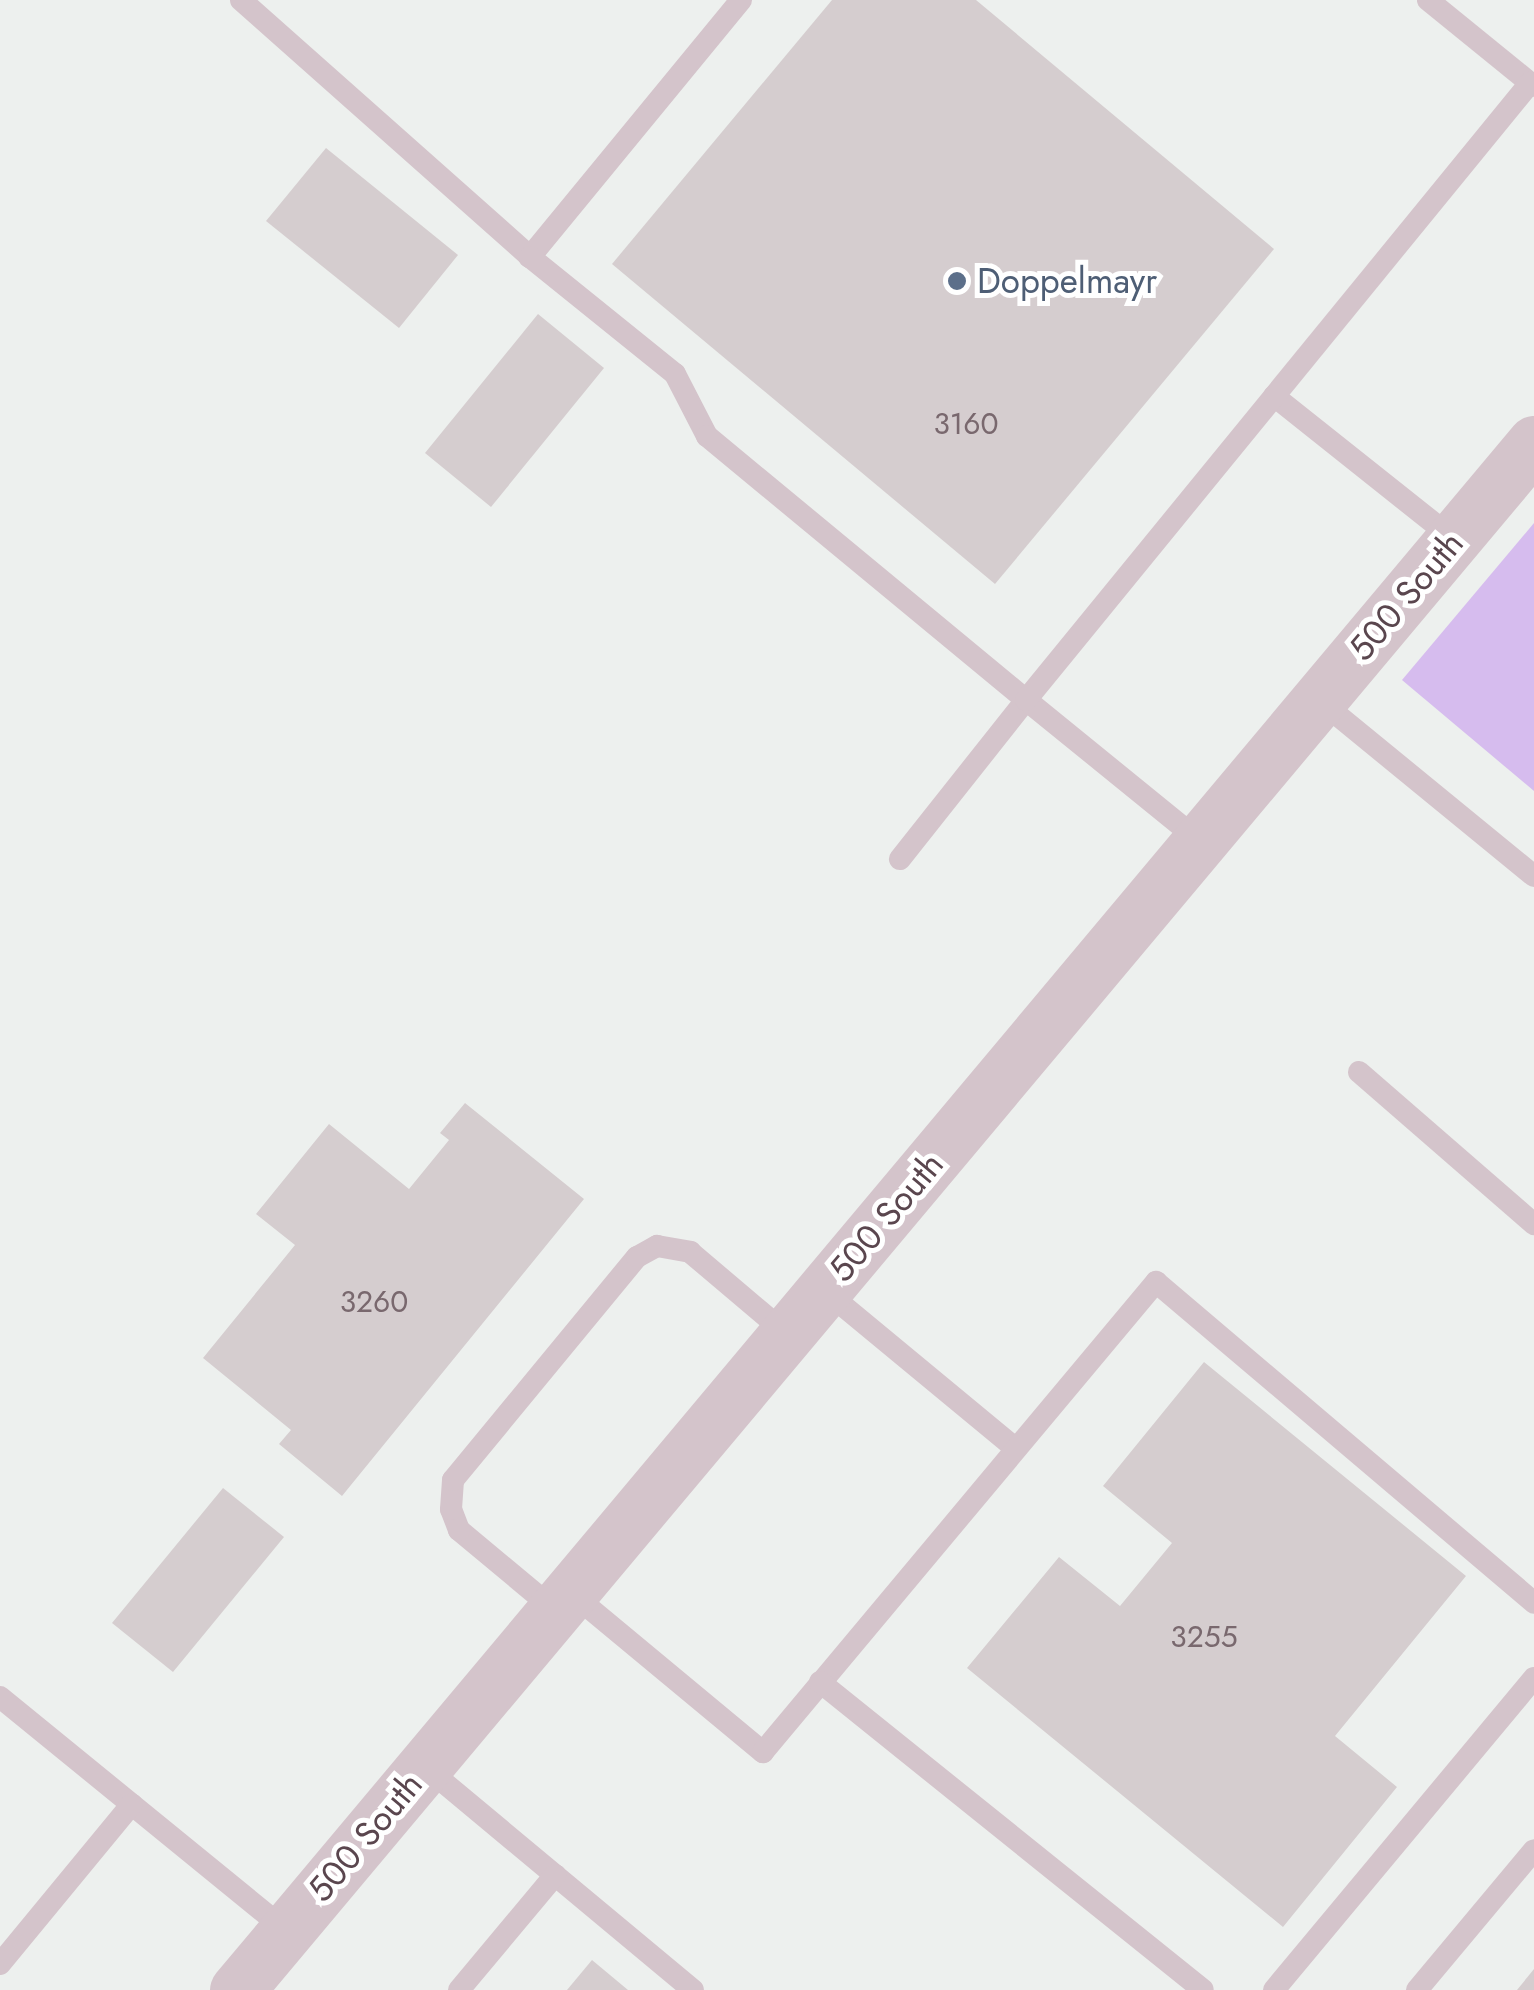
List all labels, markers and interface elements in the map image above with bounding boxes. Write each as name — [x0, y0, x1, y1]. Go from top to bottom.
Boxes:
place label: Doppelmayr — [977, 260, 1157, 302]
marker: Doppelmayr — [946, 270, 968, 292]
house number: 3160 — [933, 406, 999, 442]
street label: 500 South — [1340, 523, 1472, 669]
street label: 500 South — [820, 1144, 952, 1290]
house number: 3260 — [340, 1284, 408, 1320]
house number: 3255 — [1170, 1619, 1238, 1655]
street label: 500 South — [299, 1764, 431, 1910]

